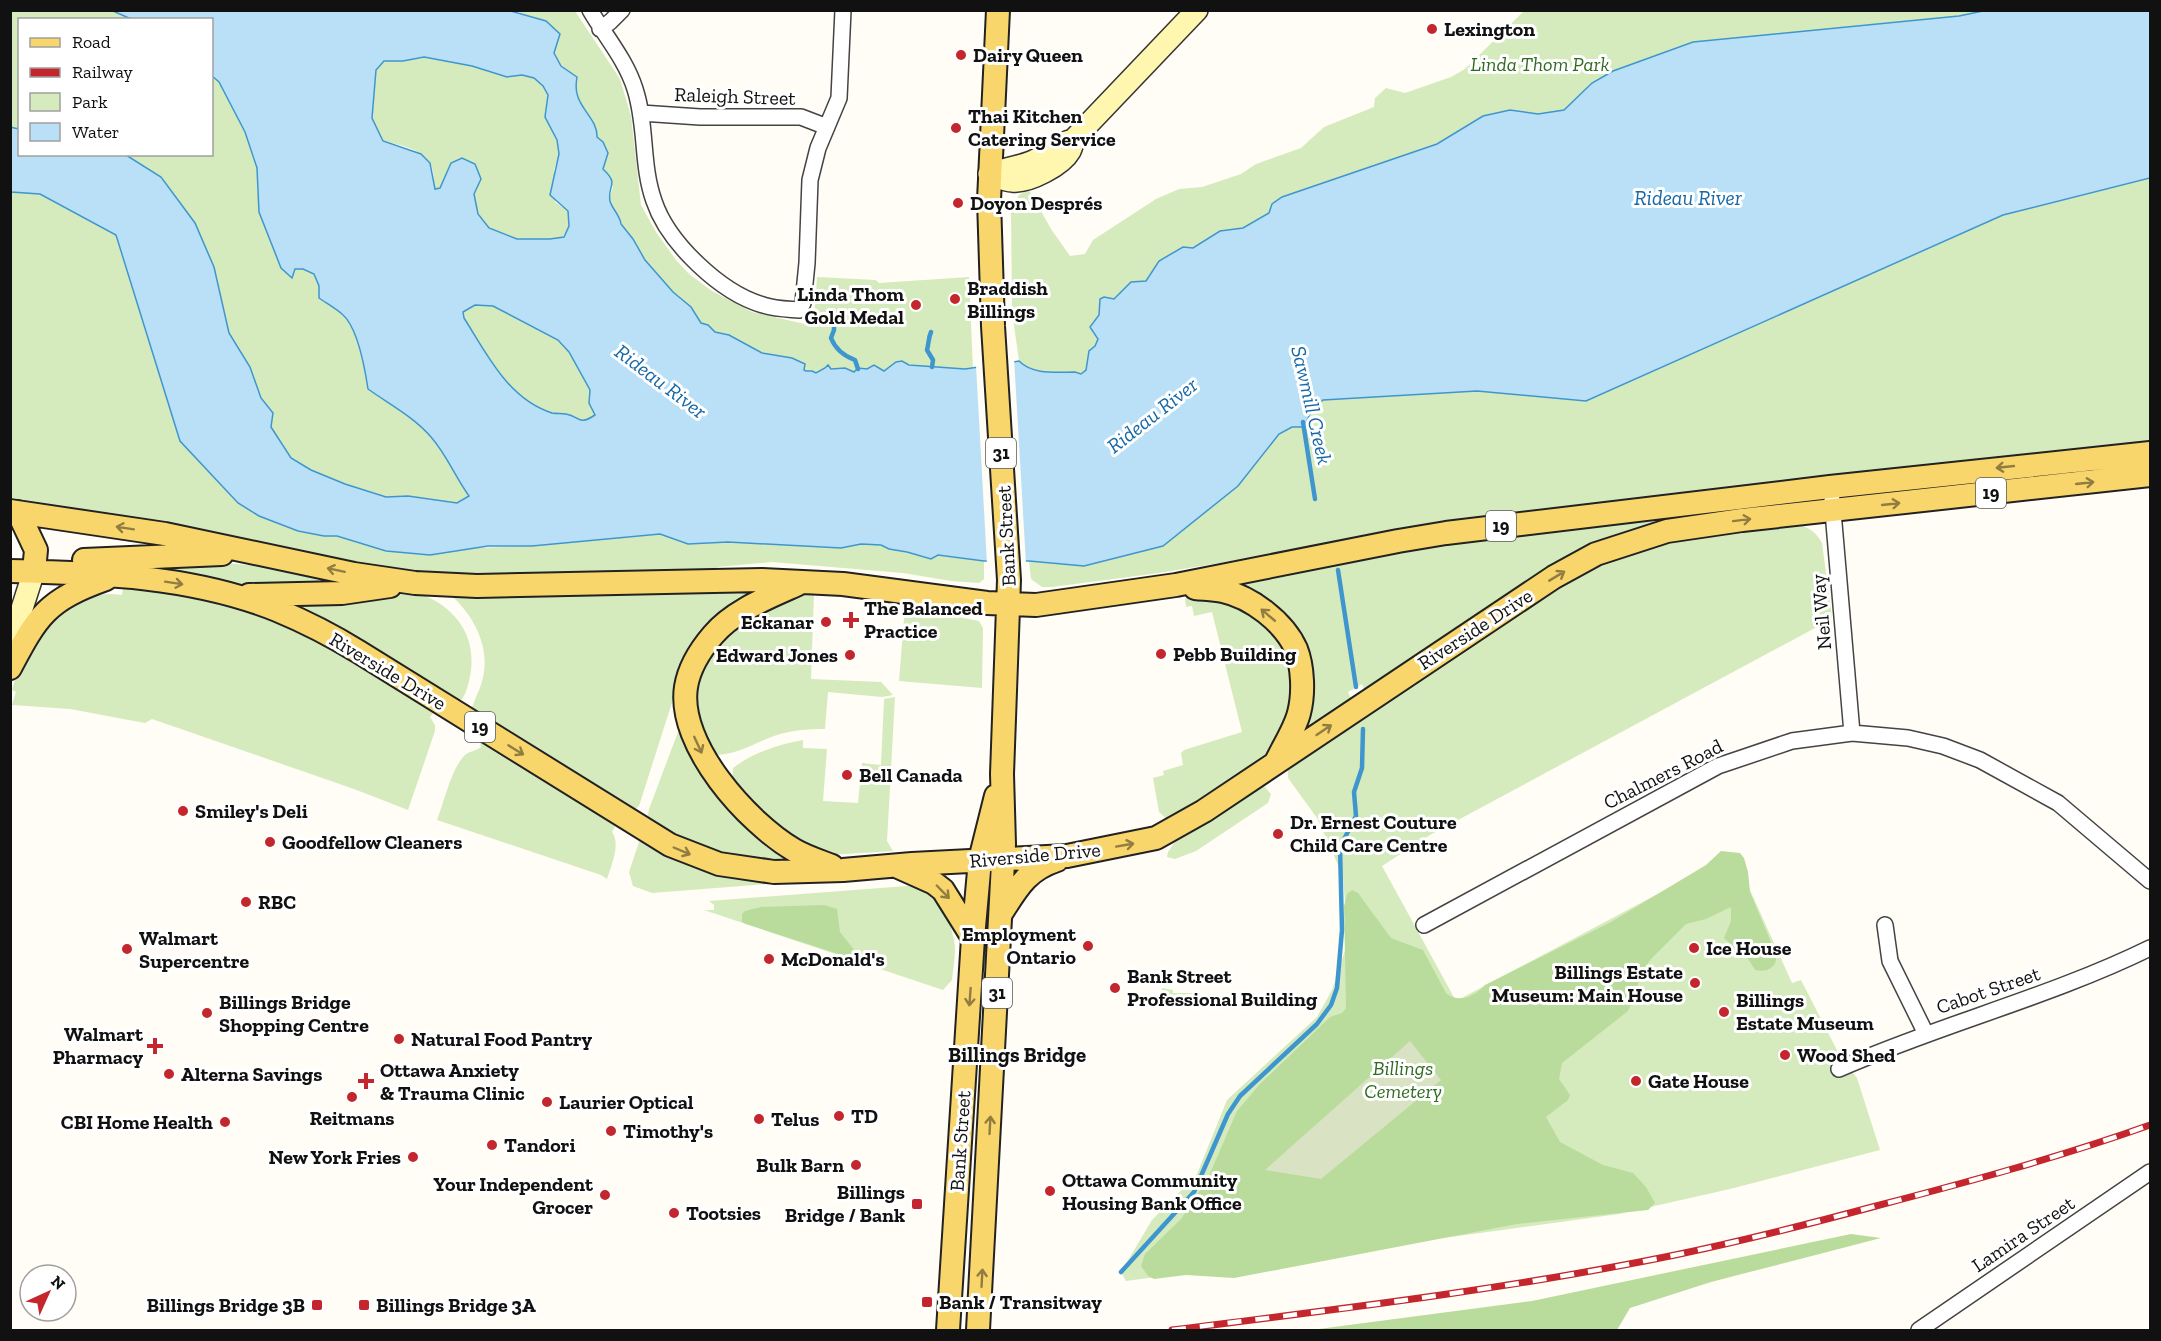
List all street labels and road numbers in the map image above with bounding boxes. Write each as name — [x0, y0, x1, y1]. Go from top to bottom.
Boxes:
street label: Raleigh Street — [674, 82, 797, 110]
road number: 31 — [986, 438, 1016, 468]
road number: 19 — [1976, 478, 2006, 508]
street label: Bank Street — [991, 484, 1021, 587]
road number: 19 — [1486, 511, 1516, 541]
street label: Neil Way — [1806, 572, 1836, 651]
street label: Riverside Drive — [1413, 583, 1537, 675]
street label: Riverside Drive — [325, 627, 451, 715]
road number: 19 — [465, 712, 495, 742]
street label: Chalmers Road — [1599, 734, 1727, 814]
street label: Riverside Drive — [968, 837, 1102, 873]
street label: Cabot Street — [1933, 961, 2044, 1019]
road number: 31 — [982, 978, 1012, 1008]
street label: Bank Street — [945, 1089, 976, 1192]
street label: Lamira Street — [1967, 1191, 2079, 1277]

